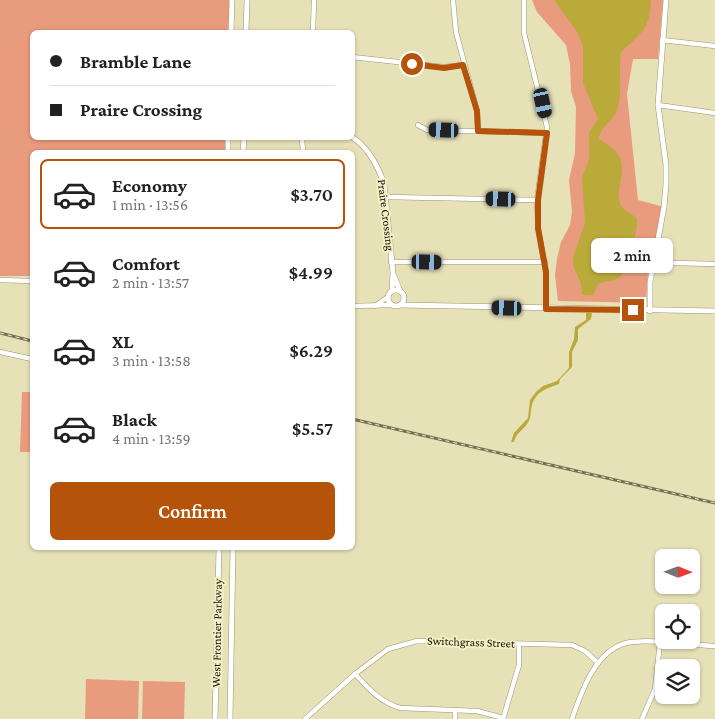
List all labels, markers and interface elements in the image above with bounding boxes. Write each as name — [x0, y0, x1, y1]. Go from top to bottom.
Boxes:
text: Bramble Lane — [80, 51, 191, 72]
route start — [401, 53, 423, 75]
car — [532, 87, 553, 119]
text: Praire Crossing — [80, 99, 202, 120]
car — [428, 122, 459, 138]
icon: car — [52, 172, 97, 217]
text: Economy — [112, 175, 187, 196]
street label: Praire Crossing — [375, 178, 397, 252]
text: $3.70 — [290, 184, 333, 205]
car — [485, 191, 516, 207]
text: 1 min · 13:56 — [112, 196, 188, 213]
callout: 2 min — [592, 238, 674, 272]
text: 2 min — [613, 247, 651, 264]
icon: car — [52, 250, 97, 295]
text: Comfort — [112, 253, 180, 274]
car — [411, 254, 442, 270]
text: $4.99 — [289, 262, 333, 283]
text: 2 min · 13:57 — [112, 274, 189, 291]
route end — [622, 299, 644, 321]
car — [491, 300, 522, 316]
icon: car — [52, 328, 97, 373]
text: XL — [112, 331, 134, 352]
text: $6.29 — [289, 340, 333, 361]
text: 3 min · 13:58 — [112, 352, 191, 369]
icon: car — [52, 406, 97, 451]
text: Black — [112, 409, 157, 430]
text: $5.57 — [292, 418, 333, 439]
text: 4 min · 13:59 — [112, 430, 191, 447]
button: Confirm — [50, 482, 335, 540]
north arrow — [655, 549, 700, 594]
map controls — [655, 549, 700, 704]
street label: West Frontier Parkway — [209, 578, 225, 688]
button: locate — [655, 604, 700, 649]
street label: Switchgrass Street — [427, 633, 516, 651]
button: layers — [655, 659, 700, 704]

